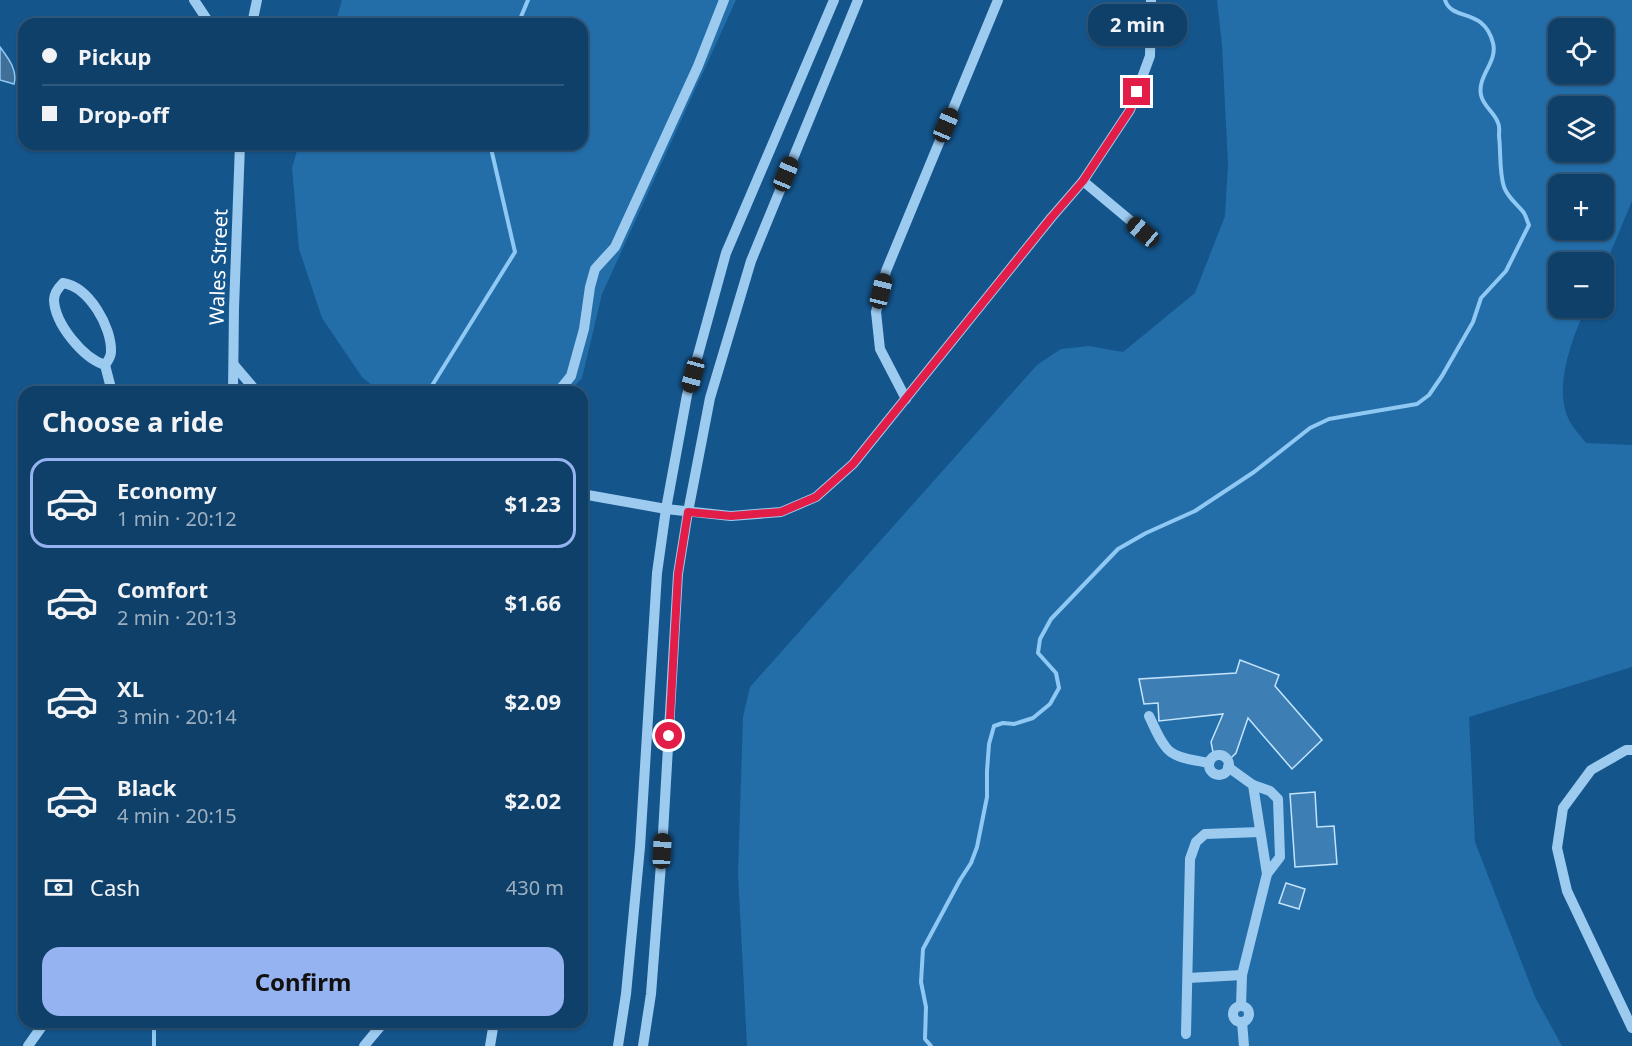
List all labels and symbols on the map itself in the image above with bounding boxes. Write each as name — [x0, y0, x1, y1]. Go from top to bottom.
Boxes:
callout: 2 min — [1088, 5, 1186, 47]
route end — [1123, 78, 1150, 105]
car — [931, 105, 961, 145]
car — [771, 154, 801, 194]
street label: Wales Street — [202, 208, 234, 326]
car — [1123, 214, 1163, 250]
car — [868, 271, 894, 311]
car — [680, 355, 706, 395]
route start — [655, 722, 682, 749]
car — [652, 833, 672, 869]

